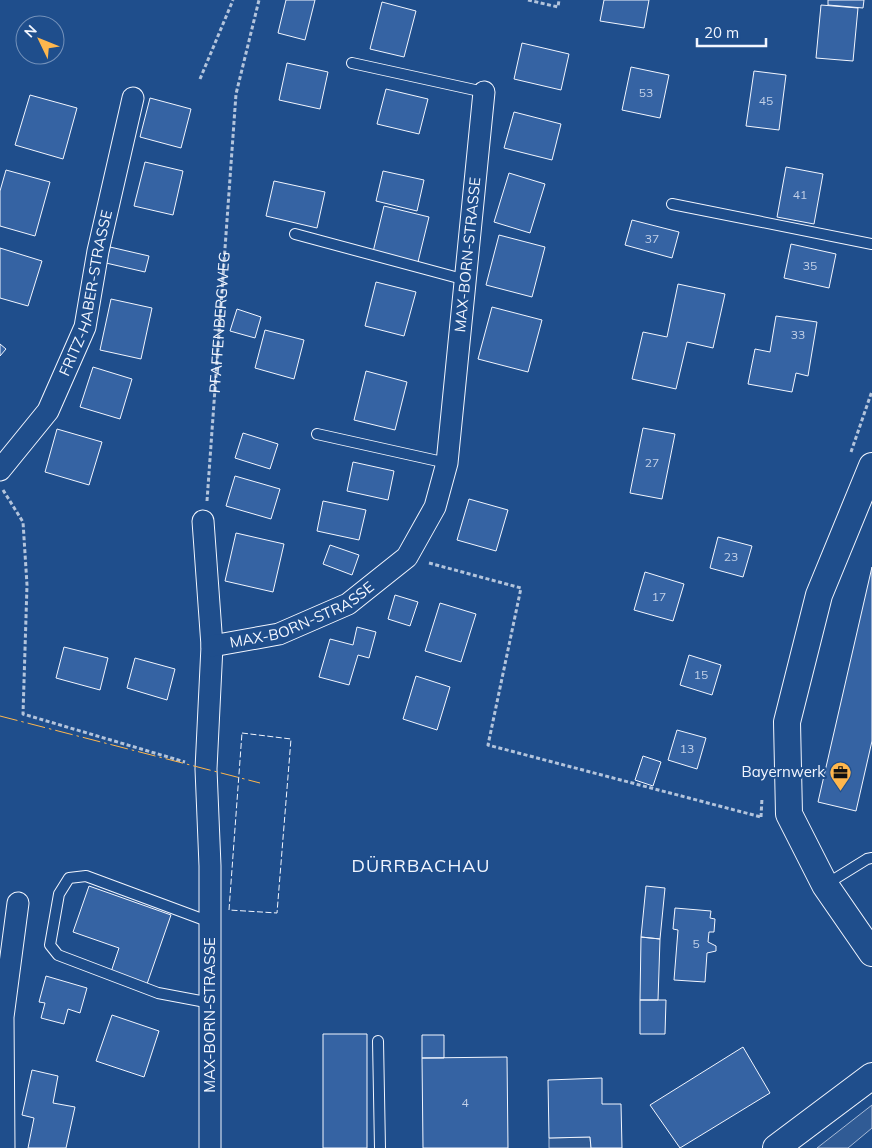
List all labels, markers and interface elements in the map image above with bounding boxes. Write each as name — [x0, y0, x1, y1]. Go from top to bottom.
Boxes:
north arrow — [15, 15, 65, 65]
scale bar — [697, 15, 766, 47]
text: N — [20, 21, 41, 41]
text: 20 m — [704, 23, 739, 42]
house number: 53 — [639, 85, 653, 100]
house number: 45 — [759, 93, 773, 108]
street label: MAX-BORN-STRASSE — [450, 176, 484, 333]
house number: 41 — [793, 187, 807, 202]
street label: FRITZ-HABER-STRASSE — [55, 208, 116, 379]
house number: 37 — [645, 231, 659, 246]
street label: PFAFFENBERGWEG — [205, 251, 234, 394]
house number: 35 — [803, 258, 817, 273]
house number: 33 — [791, 327, 805, 342]
house number: 27 — [645, 455, 659, 470]
house number: 23 — [724, 549, 738, 564]
street label: MAX-BORN-STRASSE — [228, 577, 378, 652]
house number: 17 — [652, 589, 666, 604]
house number: 15 — [694, 667, 708, 682]
house number: 13 — [680, 741, 694, 756]
office icon: Bayernwerk — [829, 760, 853, 791]
place label: Bayernwerk — [741, 762, 825, 781]
district label: DÜRRBACHAU — [352, 854, 491, 877]
house number: 5 — [692, 936, 700, 951]
street label: MAX-BORN-STRASSE — [200, 937, 219, 1093]
house number: 4 — [461, 1095, 469, 1110]

